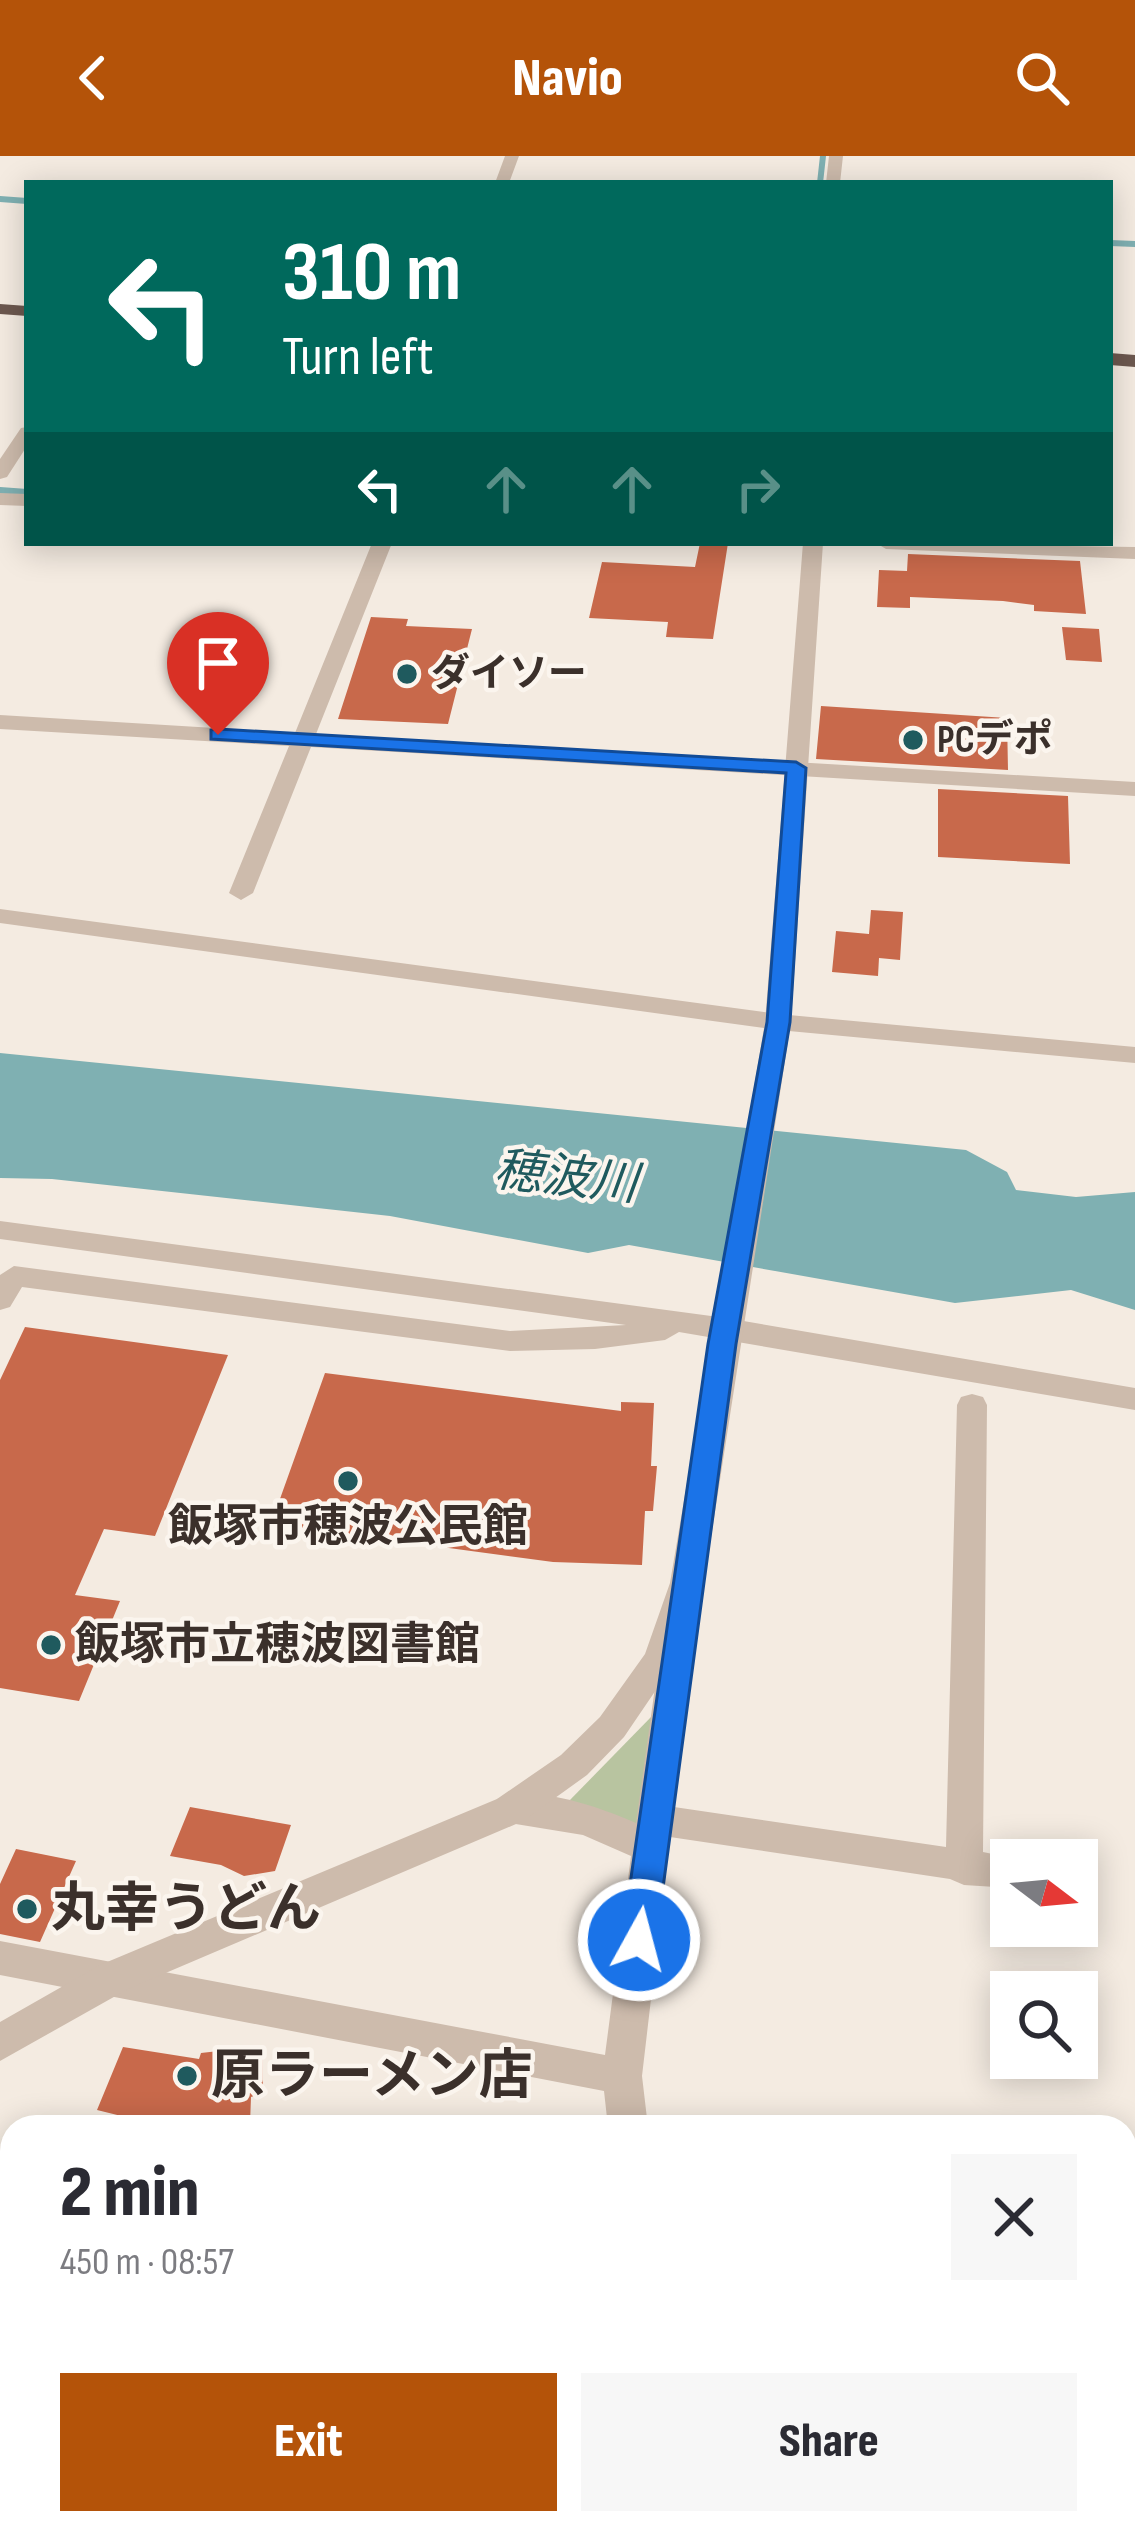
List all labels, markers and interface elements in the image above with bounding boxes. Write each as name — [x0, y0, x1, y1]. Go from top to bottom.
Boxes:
icon: back — [60, 45, 126, 111]
icon: search — [1009, 45, 1075, 111]
text: Navio — [512, 46, 623, 111]
text: 310 m — [282, 223, 461, 324]
icon: left — [84, 228, 240, 384]
text: Turn left — [282, 325, 434, 390]
icon: left — [347, 456, 413, 522]
icon: ahead — [473, 456, 539, 522]
icon: ahead — [599, 456, 665, 522]
icon: right — [725, 456, 791, 522]
pin — [167, 612, 269, 735]
icon: arrive — [185, 630, 251, 696]
place label: ダイソー — [431, 651, 587, 698]
marker: ダイソー — [394, 661, 420, 687]
place label: PCデポ — [937, 717, 1053, 764]
marker: PCデポ — [900, 727, 926, 753]
water label: 穂波川 — [491, 1142, 646, 1214]
marker: 飯塚市穂波公民館 — [335, 1468, 361, 1494]
place label: 飯塚市穂波公民館 — [168, 1500, 528, 1555]
place label: 飯塚市立穂波図書館 — [75, 1618, 480, 1673]
marker: 飯塚市立穂波図書館 — [38, 1632, 64, 1658]
north arrow — [990, 1839, 1098, 1947]
map controls — [990, 1839, 1098, 2079]
place label: 丸幸うどん — [51, 1877, 321, 1942]
position arrow — [576, 1877, 702, 2003]
marker: 丸幸うどん — [14, 1896, 40, 1922]
button: search — [990, 1971, 1098, 2079]
place label: 原ラーメン店 — [211, 2044, 533, 2109]
marker: 原ラーメン店 — [174, 2063, 200, 2089]
text: 2 min — [60, 2150, 200, 2237]
button: close — [951, 2154, 1077, 2280]
text: 450 m · 08:57 — [60, 2239, 234, 2286]
button: Exit — [60, 2373, 557, 2511]
button: Share — [581, 2373, 1077, 2511]

